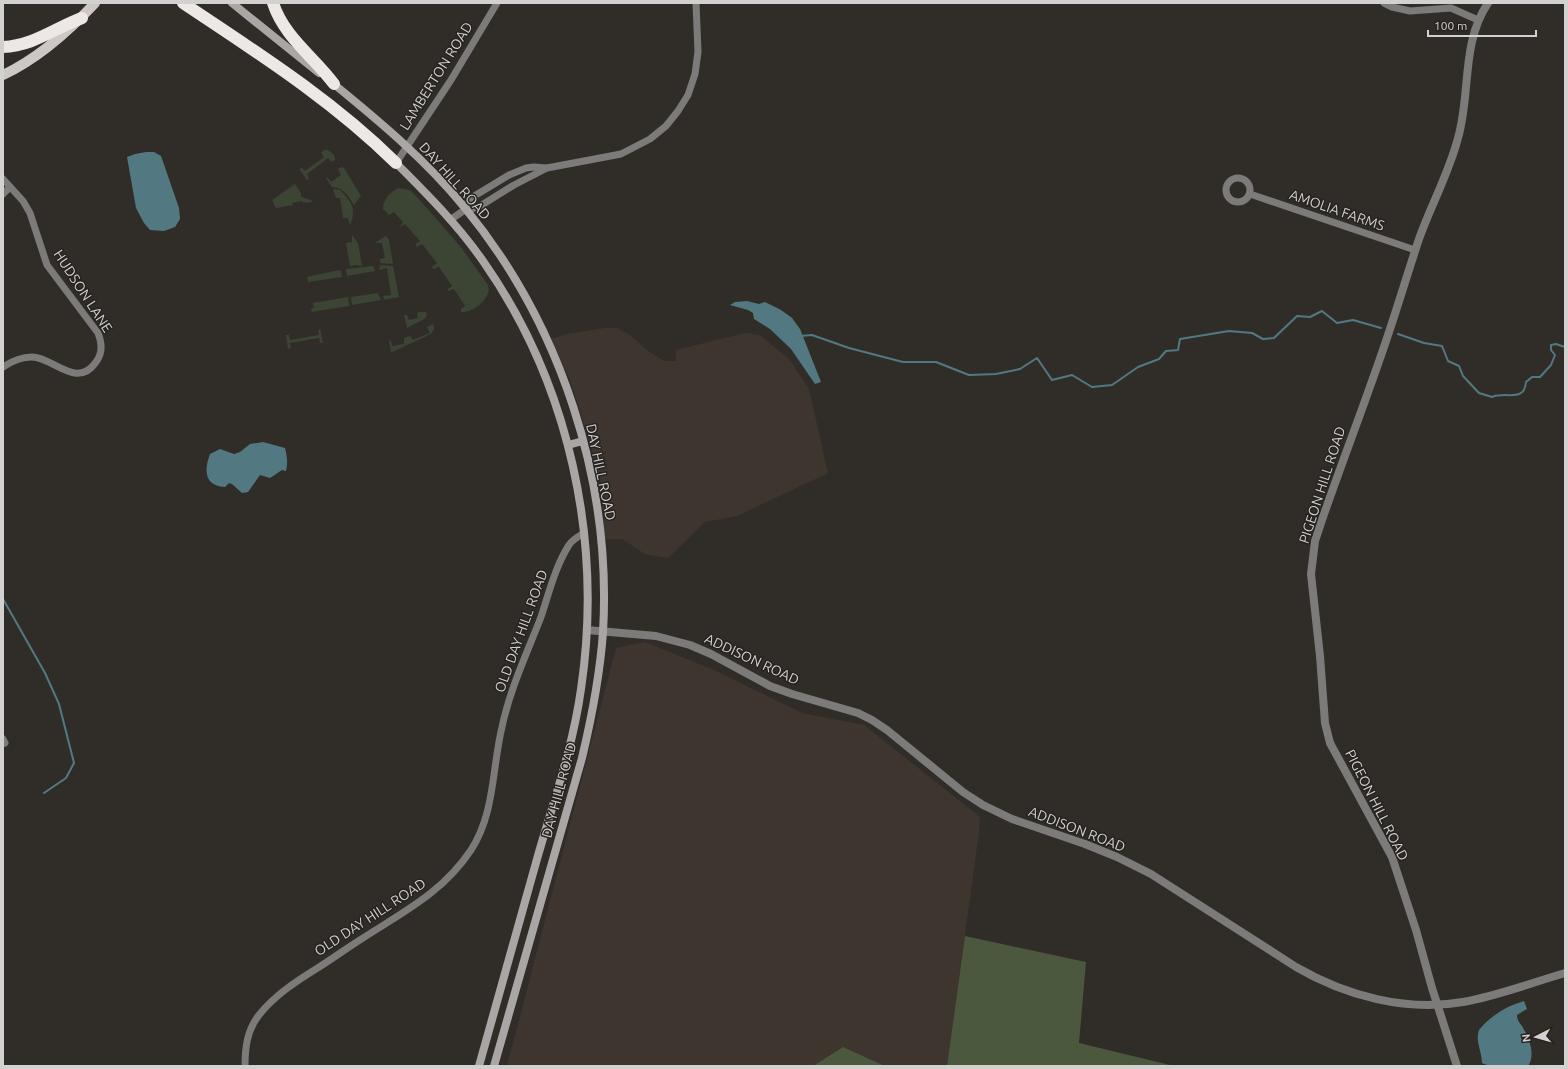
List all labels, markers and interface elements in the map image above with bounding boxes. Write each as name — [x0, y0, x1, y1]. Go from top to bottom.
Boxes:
scale bar — [1428, 12, 1536, 38]
street label: LAMBERTON ROAD — [396, 19, 476, 133]
text: 100 m — [1434, 19, 1467, 32]
street label: DAY HILL ROAD — [416, 139, 494, 223]
street label: AMOLIA FARMS — [1287, 186, 1387, 234]
street label: HUDSON LANE — [50, 247, 116, 335]
street label: DAY HILL ROAD — [583, 422, 619, 522]
street label: PIGEON HILL ROAD — [1296, 424, 1349, 546]
street label: OLD DAY HILL ROAD — [491, 567, 551, 695]
street label: ADDISON ROAD — [702, 630, 802, 688]
street label: DAY HILL ROAD — [539, 740, 579, 840]
street label: PIGEON HILL ROAD — [1342, 747, 1412, 863]
street label: ADDISON ROAD — [1026, 803, 1128, 855]
street label: OLD DAY HILL ROAD — [311, 875, 429, 959]
north arrow — [1516, 1017, 1556, 1057]
text: N — [1520, 1033, 1532, 1043]

